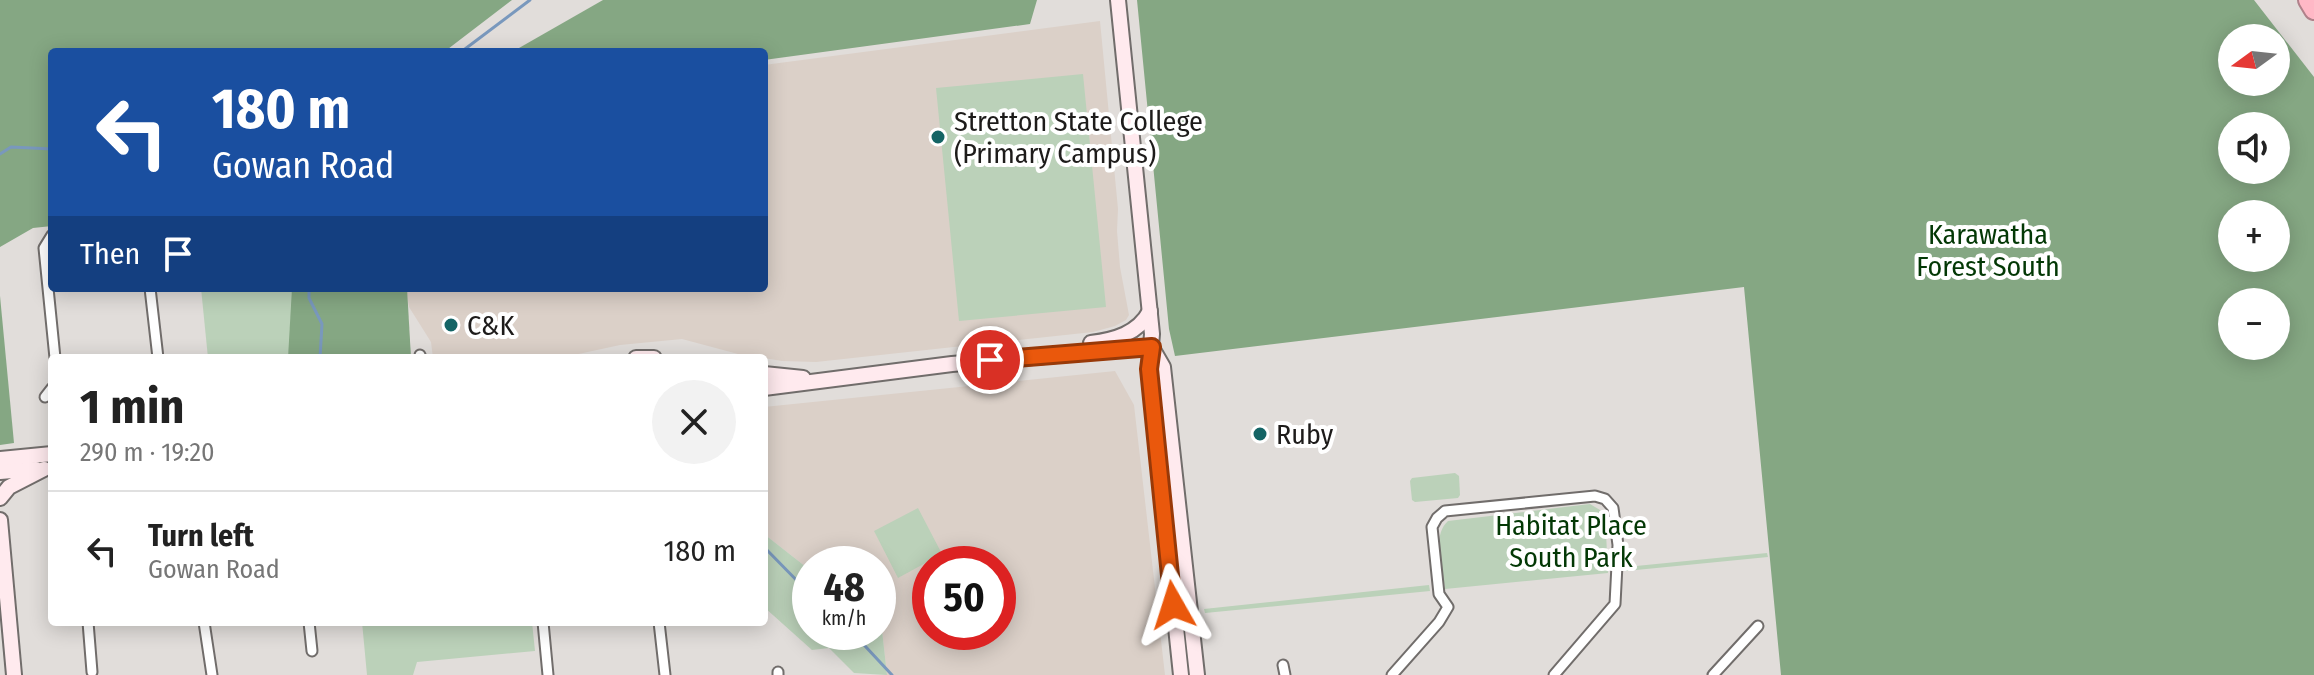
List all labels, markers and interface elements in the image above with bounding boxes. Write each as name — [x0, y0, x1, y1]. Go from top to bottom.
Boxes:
north arrow — [2218, 24, 2290, 96]
map controls — [2218, 24, 2290, 360]
text: 180 m — [212, 76, 350, 143]
icon: left — [80, 80, 184, 184]
place label: Stretton State College (Primary Campus) — [954, 105, 1203, 170]
button: sound — [2218, 112, 2290, 184]
marker: Stretton State College (Primary Campus) — [929, 128, 947, 146]
text: Gowan Road — [212, 144, 394, 188]
button: + — [2218, 200, 2290, 272]
park label: Karawatha Forest South — [1916, 218, 2060, 283]
icon: arrive — [156, 232, 200, 276]
text: Then — [80, 236, 140, 272]
button: − — [2218, 288, 2290, 360]
place label: C&K — [467, 309, 514, 342]
marker: C&K — [442, 316, 460, 334]
pin — [956, 326, 1024, 394]
icon: arrive — [968, 338, 1012, 382]
text: 1 min — [80, 378, 185, 436]
button: close — [652, 380, 736, 464]
place label: Ruby — [1276, 418, 1334, 451]
marker: Ruby — [1251, 425, 1269, 443]
text: 290 m · 19:20 — [80, 437, 215, 468]
park label: Habitat Place South Park — [1495, 509, 1647, 574]
text: Turn left — [148, 518, 254, 554]
icon: left — [80, 529, 124, 573]
text: 180 m — [664, 533, 736, 569]
speed limit sign: 50 — [912, 546, 1016, 650]
text: Gowan Road — [148, 554, 280, 585]
position arrow — [1131, 563, 1215, 647]
text: 48 — [823, 564, 865, 612]
text: km/h — [822, 606, 866, 630]

